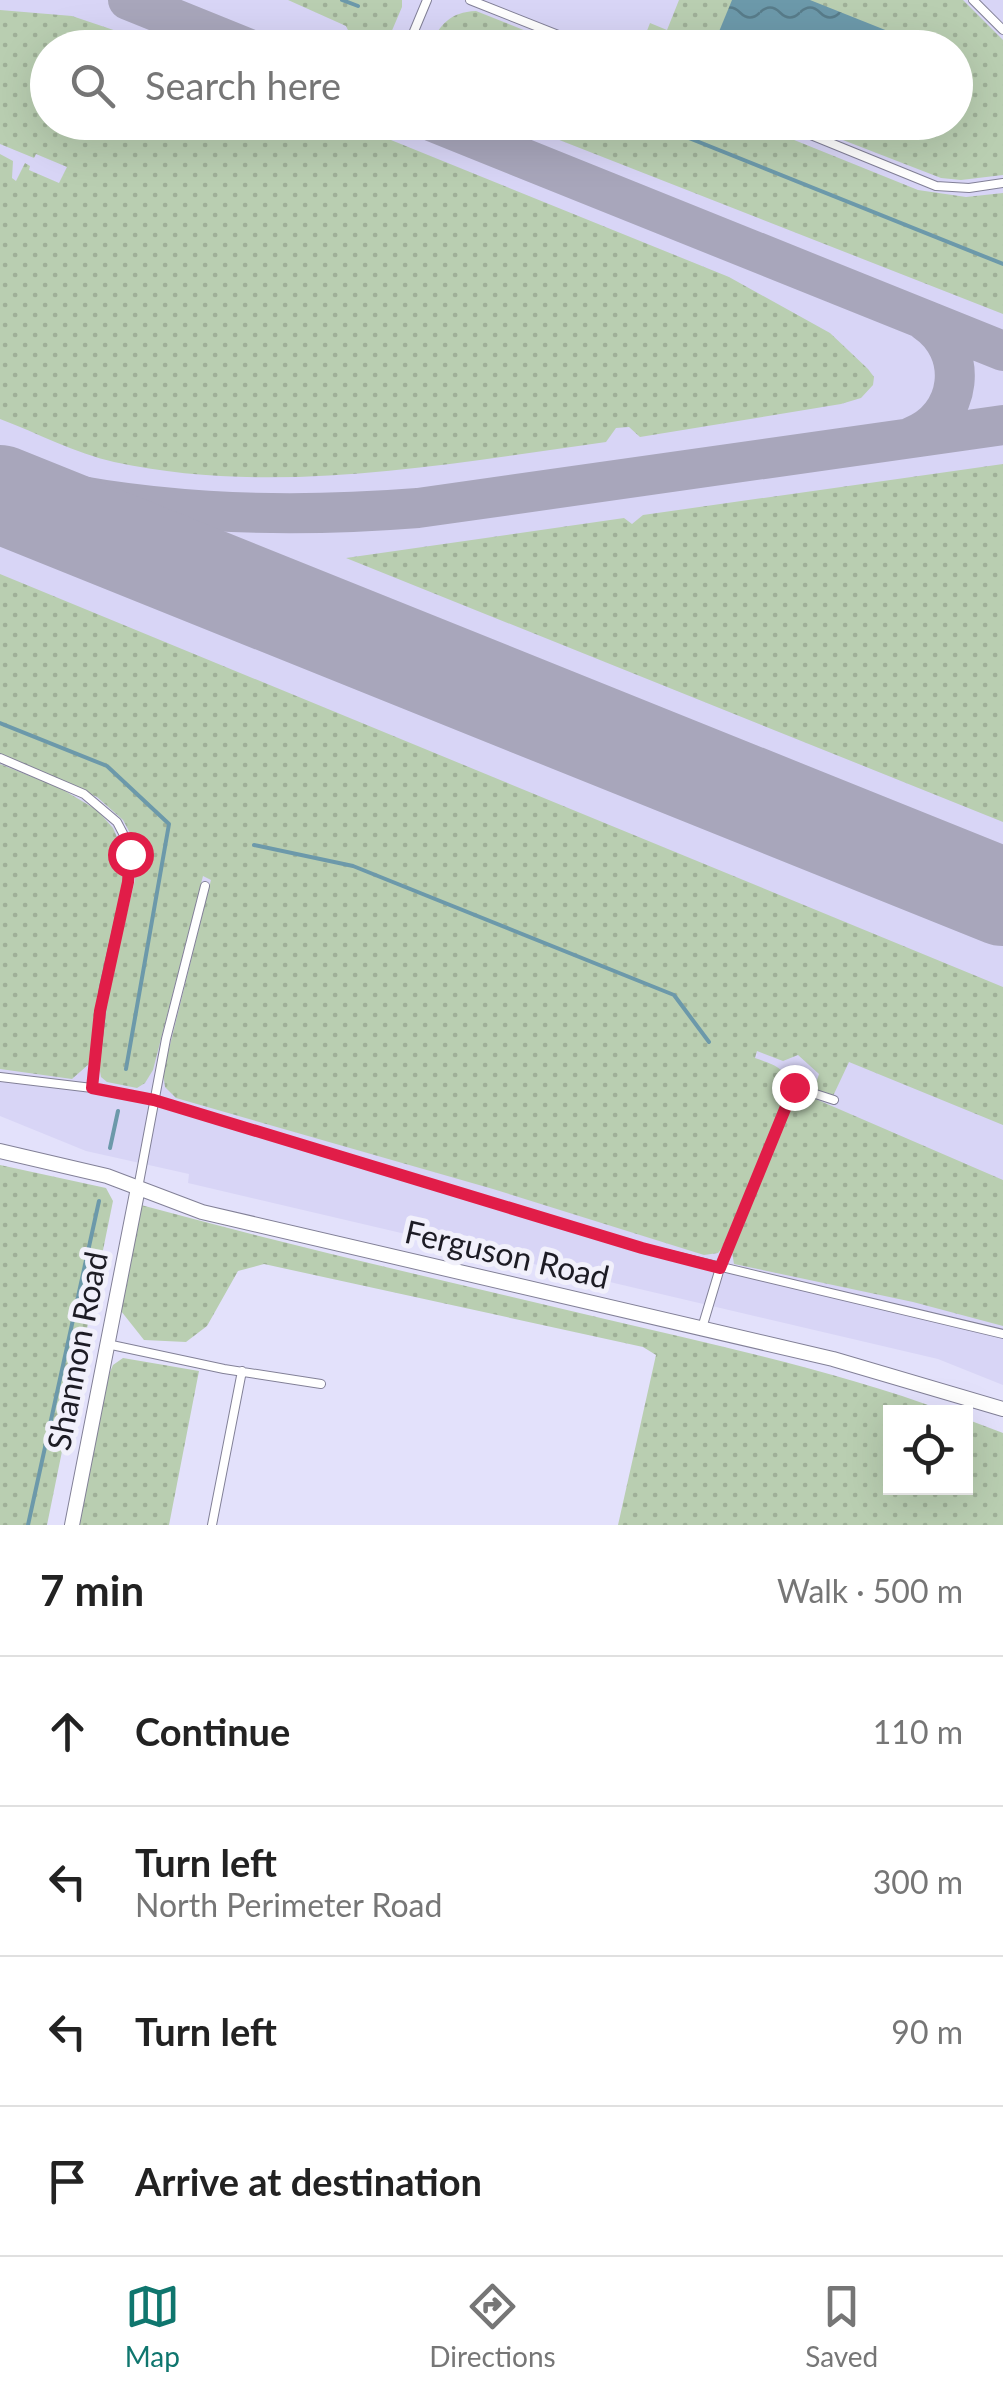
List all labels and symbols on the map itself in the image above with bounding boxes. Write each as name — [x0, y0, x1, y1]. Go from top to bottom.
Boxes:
route start — [108, 832, 154, 878]
route end — [772, 1065, 818, 1111]
street label: Ferguson Road — [401, 1211, 613, 1296]
street label: Shannon Road — [38, 1248, 115, 1453]

